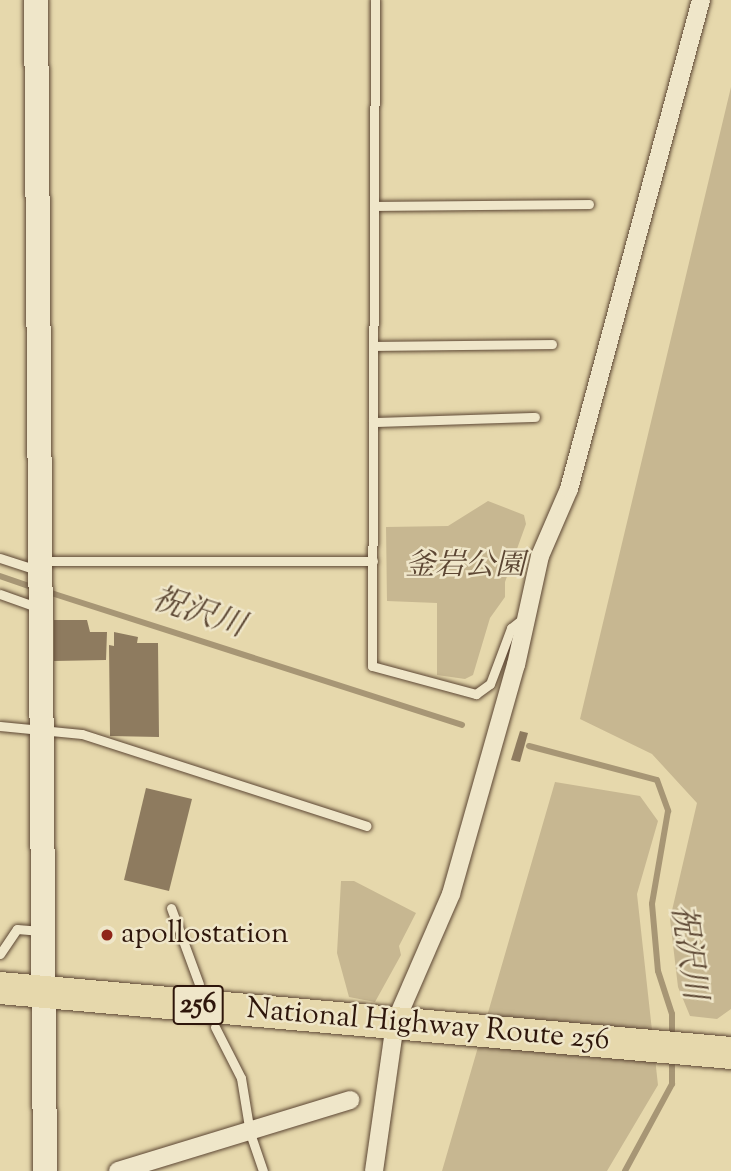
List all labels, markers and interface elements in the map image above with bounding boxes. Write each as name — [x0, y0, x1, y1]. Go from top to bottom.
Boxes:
park label: 釜岩公園 — [405, 549, 525, 585]
water label: 祝沢川 — [146, 581, 250, 647]
water label: 祝沢川 — [661, 902, 713, 1002]
place label: apollostation — [121, 917, 289, 953]
marker: apollostation — [99, 927, 115, 943]
road number: 256 — [172, 981, 224, 1030]
street label: National Highway Route 256 — [245, 992, 611, 1060]

